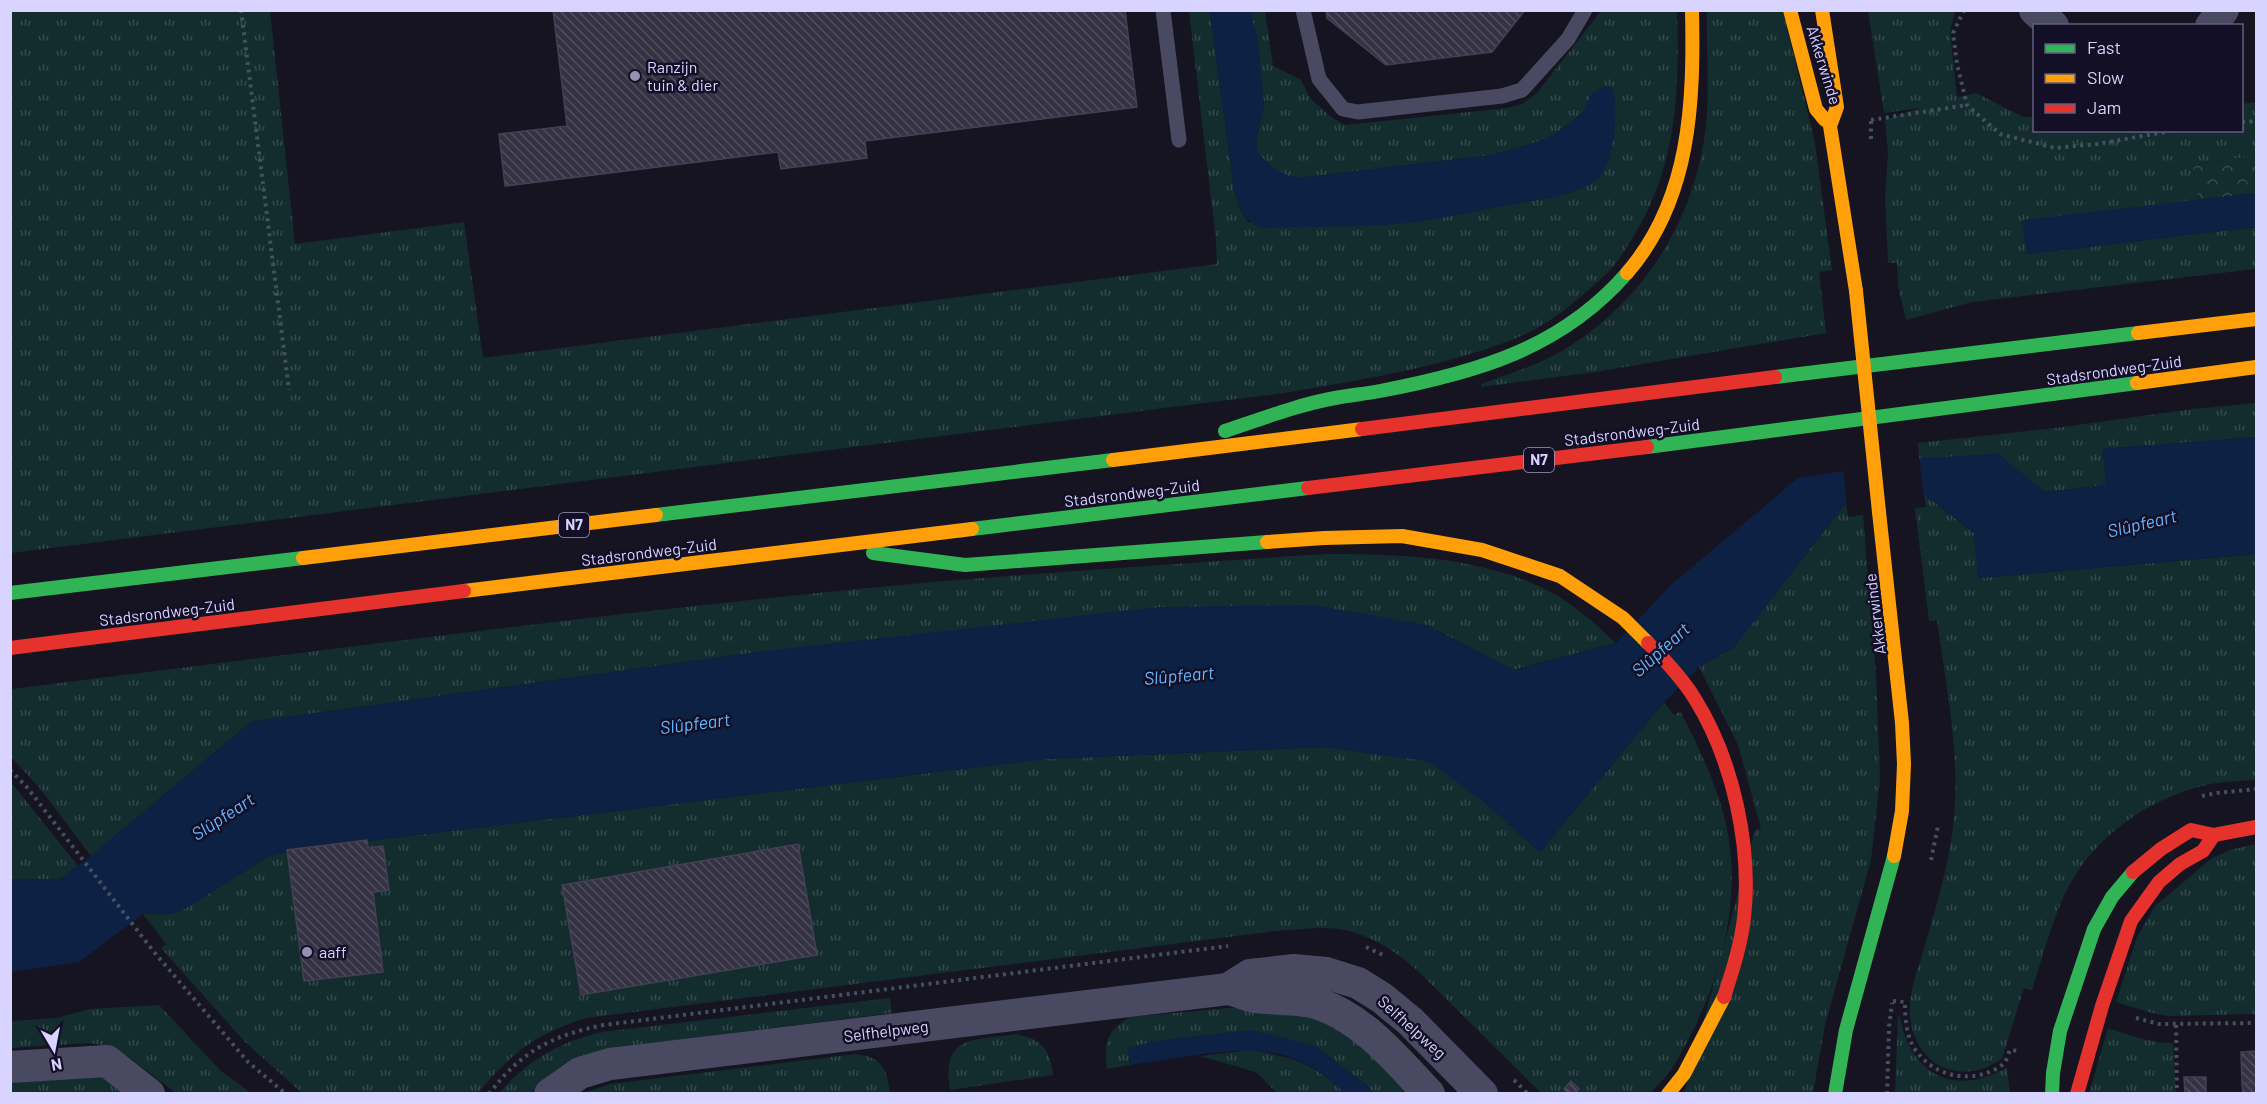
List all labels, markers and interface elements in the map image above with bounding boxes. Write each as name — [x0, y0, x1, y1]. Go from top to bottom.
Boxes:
street label: Akkerwinde — [1803, 23, 1845, 107]
legend — [2033, 24, 2243, 132]
text: Fast — [2087, 36, 2121, 58]
place label: Ranzijn tuin & dier — [647, 57, 718, 94]
text: Slow — [2087, 66, 2124, 88]
marker: Ranzijn tuin & dier — [628, 69, 642, 83]
text: Jam — [2087, 96, 2121, 118]
street label: Stadsrondweg-Zuid — [2045, 351, 2183, 388]
street label: Stadsrondweg-Zuid — [1563, 414, 1701, 449]
road number: N7 — [1524, 448, 1554, 472]
street label: Stadsrondweg-Zuid — [1063, 475, 1201, 510]
water label: Slûpfeart — [2105, 504, 2179, 542]
road number: N7 — [559, 513, 589, 537]
street label: Stadsrondweg-Zuid — [580, 534, 718, 569]
street label: Akkerwinde — [1860, 572, 1889, 656]
street label: Stadsrondweg-Zuid — [98, 594, 236, 629]
water label: Slûpfeart — [1627, 617, 1694, 681]
water label: Slûpfeart — [1143, 661, 1216, 689]
water label: Slûpfeart — [659, 708, 732, 738]
water label: Slûpfeart — [187, 787, 259, 845]
place label: aaff — [319, 942, 347, 961]
marker: aaff — [300, 945, 314, 959]
street label: Selfhelpweg — [1374, 991, 1450, 1062]
street label: Selfhelpweg — [843, 1016, 929, 1045]
north arrow — [24, 1020, 84, 1080]
text: N — [50, 1055, 64, 1076]

